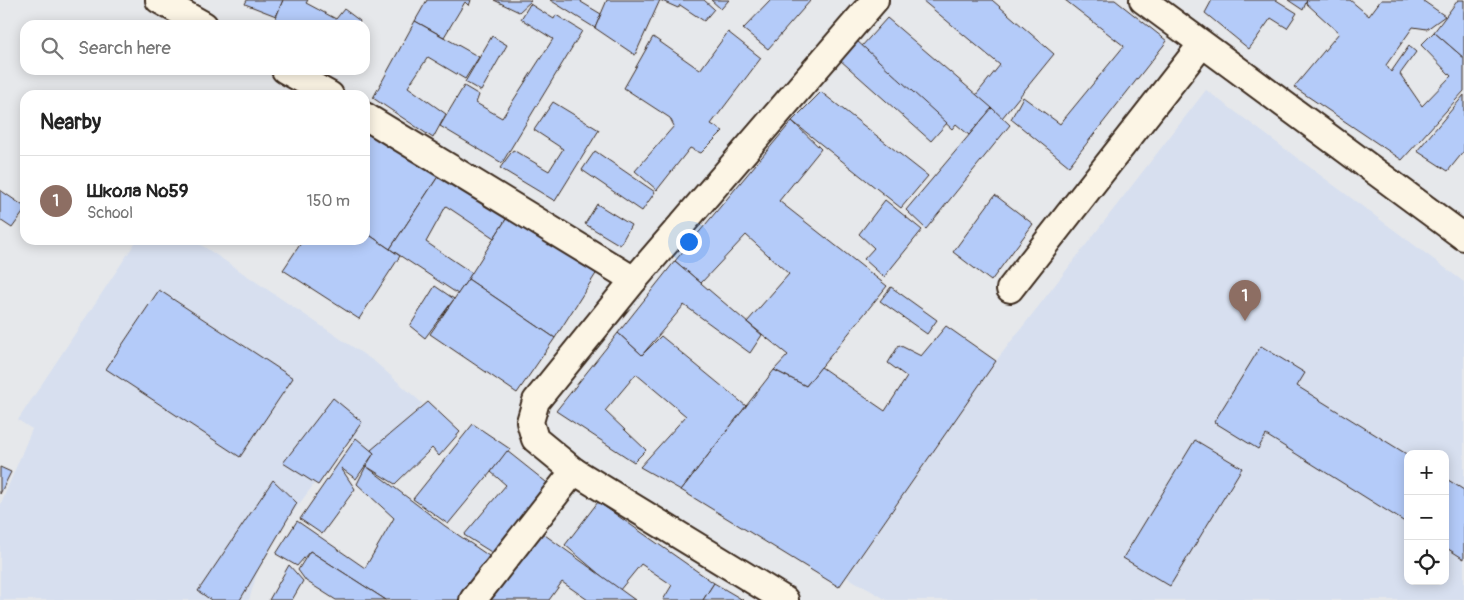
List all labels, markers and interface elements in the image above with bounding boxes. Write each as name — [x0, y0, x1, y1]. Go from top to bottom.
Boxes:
search box — [20, 20, 370, 75]
icon: search — [38, 34, 66, 62]
text: Search here — [78, 36, 171, 60]
text: Nearby — [40, 109, 101, 136]
text: Школа №59 — [87, 179, 189, 203]
text: 1 — [53, 191, 59, 211]
text: 150 m — [306, 191, 350, 211]
text: School — [87, 203, 133, 223]
your location — [676, 229, 702, 255]
pin: 1 — [1229, 280, 1261, 321]
map controls — [1404, 450, 1449, 585]
button: + — [1404, 450, 1449, 495]
button: − — [1404, 495, 1449, 540]
button: locate — [1404, 540, 1449, 585]

